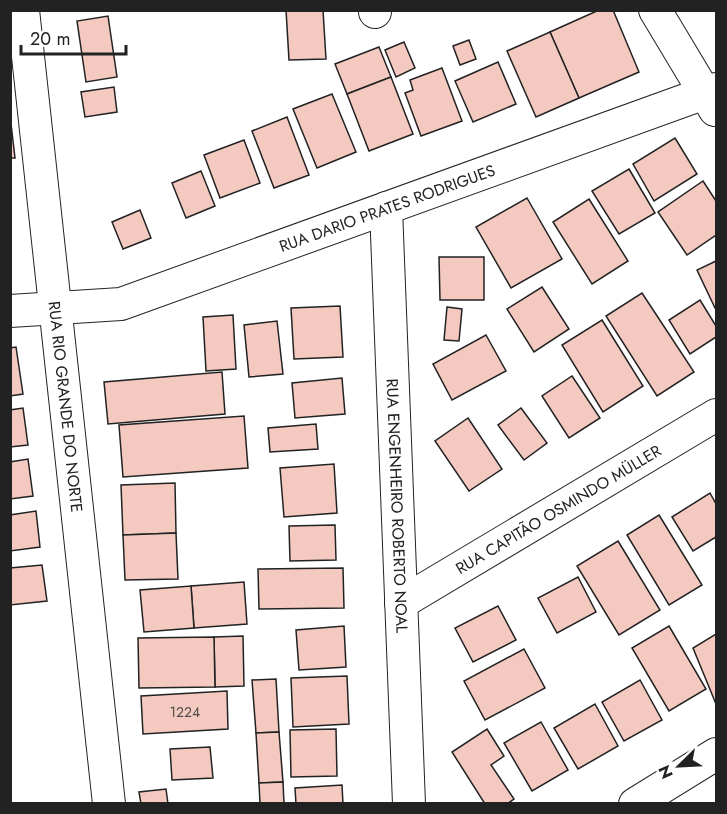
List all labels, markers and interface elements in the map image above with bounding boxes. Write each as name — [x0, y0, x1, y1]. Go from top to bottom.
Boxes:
scale bar — [21, 18, 126, 56]
text: 20 m — [30, 26, 70, 52]
street label: RUA DARIO PRATES RODRIGUES — [276, 159, 499, 258]
street label: RUA RIO GRANDE DO NORTE — [43, 300, 88, 513]
street label: RUA ENGENHEIRO ROBERTO NOAL — [381, 378, 413, 634]
street label: RUA CAPITÃO OSMINDO MÜLLER — [451, 439, 666, 580]
house number: 1224 — [170, 702, 200, 722]
north arrow — [649, 736, 709, 796]
text: N — [653, 761, 679, 782]

